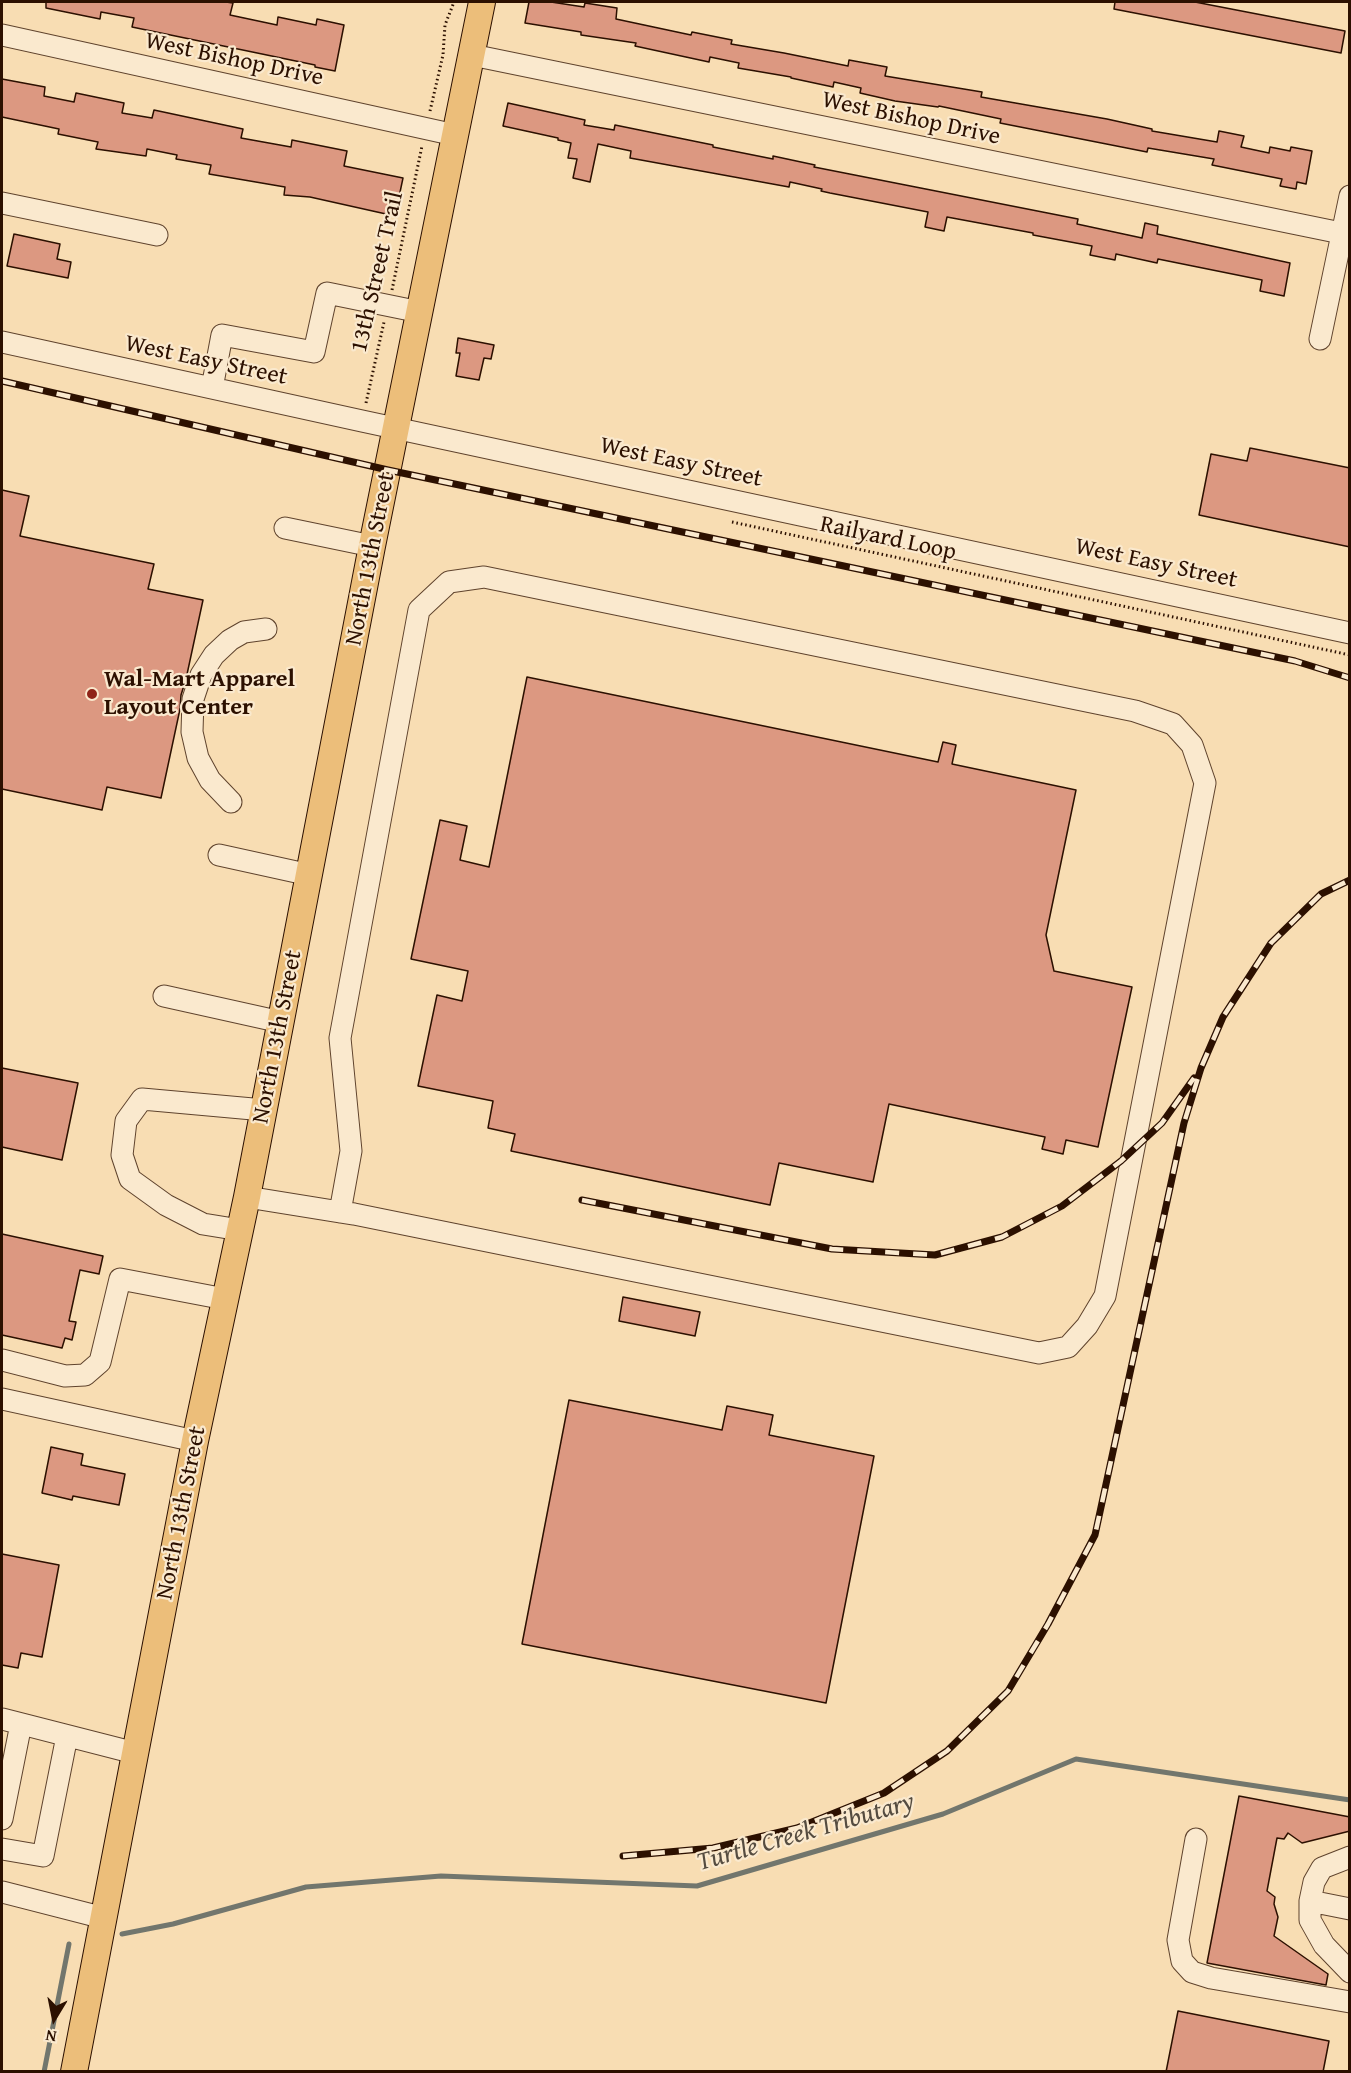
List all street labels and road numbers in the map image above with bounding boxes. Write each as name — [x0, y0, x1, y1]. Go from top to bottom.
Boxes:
street label: West Bishop Drive — [142, 27, 326, 93]
street label: West Bishop Drive — [819, 86, 1003, 152]
street label: 13th Street Trail — [345, 189, 411, 355]
street label: West Easy Street — [122, 330, 290, 392]
street label: West Easy Street — [597, 432, 765, 494]
street label: North 13th Street — [340, 470, 402, 648]
street label: Railyard Loop — [817, 511, 959, 567]
street label: West Easy Street — [1072, 533, 1240, 595]
street label: North 13th Street — [247, 948, 309, 1126]
street label: North 13th Street — [151, 1424, 213, 1602]

